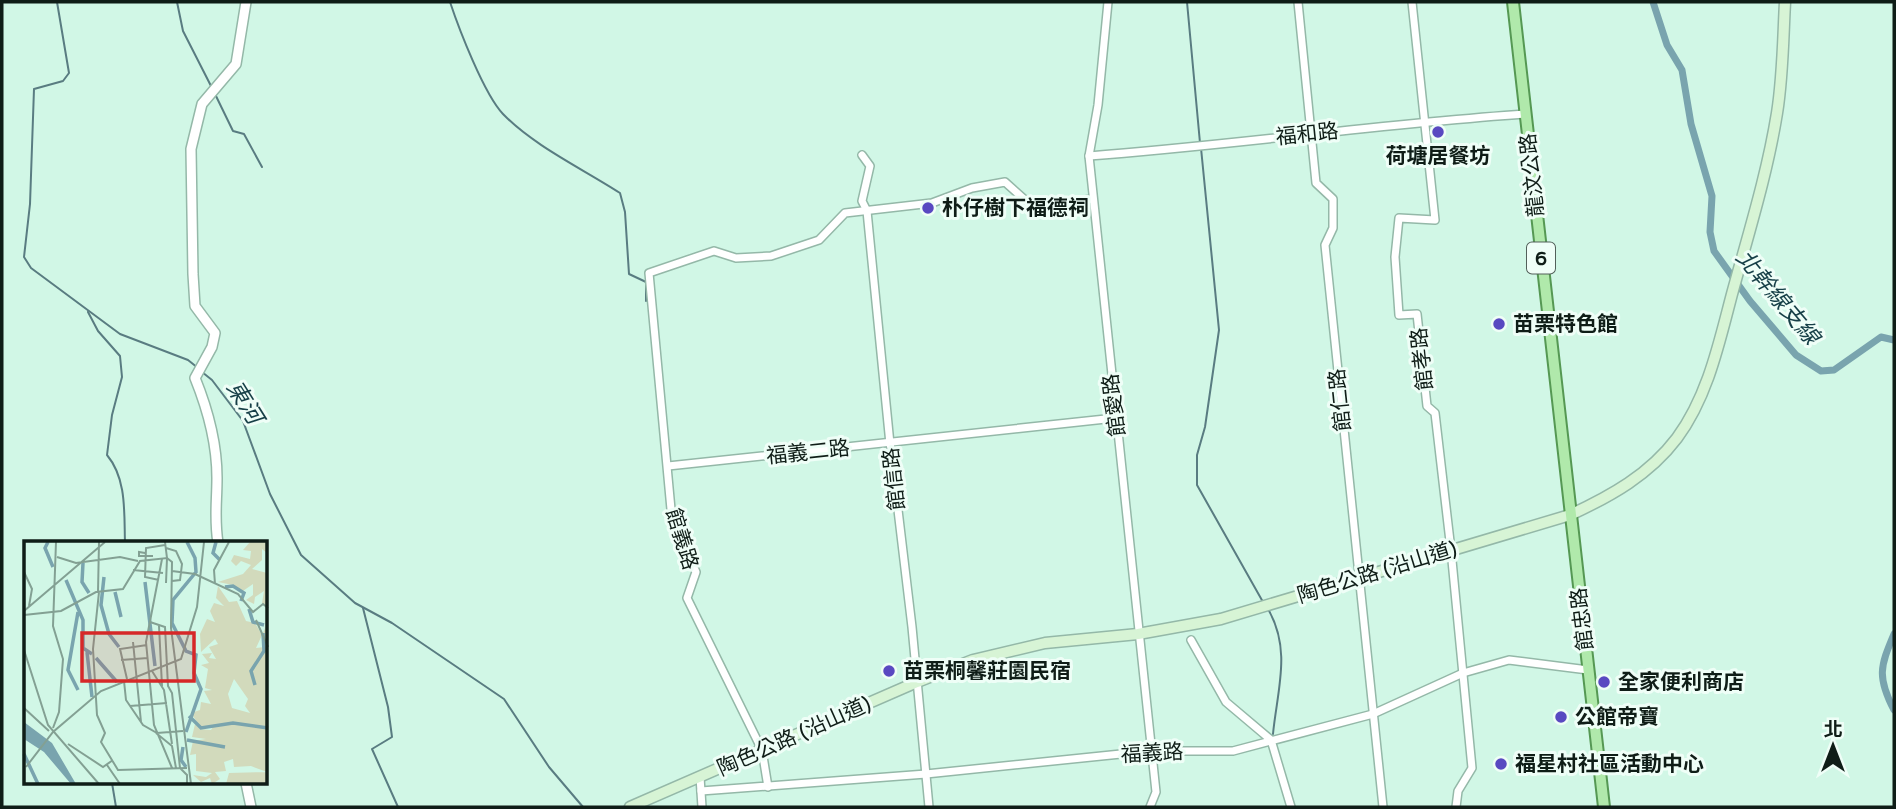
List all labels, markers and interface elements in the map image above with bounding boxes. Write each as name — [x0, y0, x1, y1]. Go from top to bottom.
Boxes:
street label: 福和路 — [1274, 119, 1340, 150]
marker: 荷塘居餐坊 — [1430, 124, 1446, 140]
street label: 龍汶公路 — [1516, 132, 1549, 218]
place label: 荷塘居餐坊 — [1386, 144, 1491, 169]
place label: 朴仔樹下福德祠 — [942, 196, 1089, 221]
marker: 朴仔樹下福德祠 — [920, 200, 936, 216]
road number: 6 — [1527, 242, 1555, 274]
water label: 北幹線支線 — [1730, 245, 1827, 353]
place label: 苗栗特色館 — [1513, 312, 1618, 337]
marker: 苗栗特色館 — [1491, 316, 1507, 332]
street label: 館孝路 — [1407, 326, 1438, 392]
street label: 館仁路 — [1325, 367, 1356, 433]
street label: 館愛路 — [1098, 372, 1131, 438]
water label: 東河 — [220, 376, 270, 433]
street label: 福義二路 — [765, 436, 851, 469]
street label: 館信路 — [879, 446, 910, 512]
street label: 館義路 — [660, 505, 703, 573]
street label: 陶色公路 (沿山道) — [1294, 536, 1460, 609]
inset map — [24, 541, 268, 784]
street label: 館忠路 — [1566, 586, 1599, 652]
place label: 苗栗桐馨莊園民宿 — [903, 659, 1071, 684]
marker: 苗栗桐馨莊園民宿 — [881, 663, 897, 679]
place label: 全家便利商店 — [1618, 670, 1744, 695]
marker: 全家便利商店 — [1596, 674, 1612, 690]
street label: 陶色公路 (沿山道) — [713, 691, 875, 782]
place label: 公館帝寶 — [1575, 705, 1659, 730]
marker: 公館帝寶 — [1553, 709, 1569, 725]
north arrow — [1798, 711, 1868, 781]
text: 北 — [1823, 719, 1843, 741]
street label: 福義路 — [1120, 739, 1184, 768]
place label: 福星村社區活動中心 — [1515, 752, 1704, 777]
marker: 福星村社區活動中心 — [1493, 756, 1509, 772]

